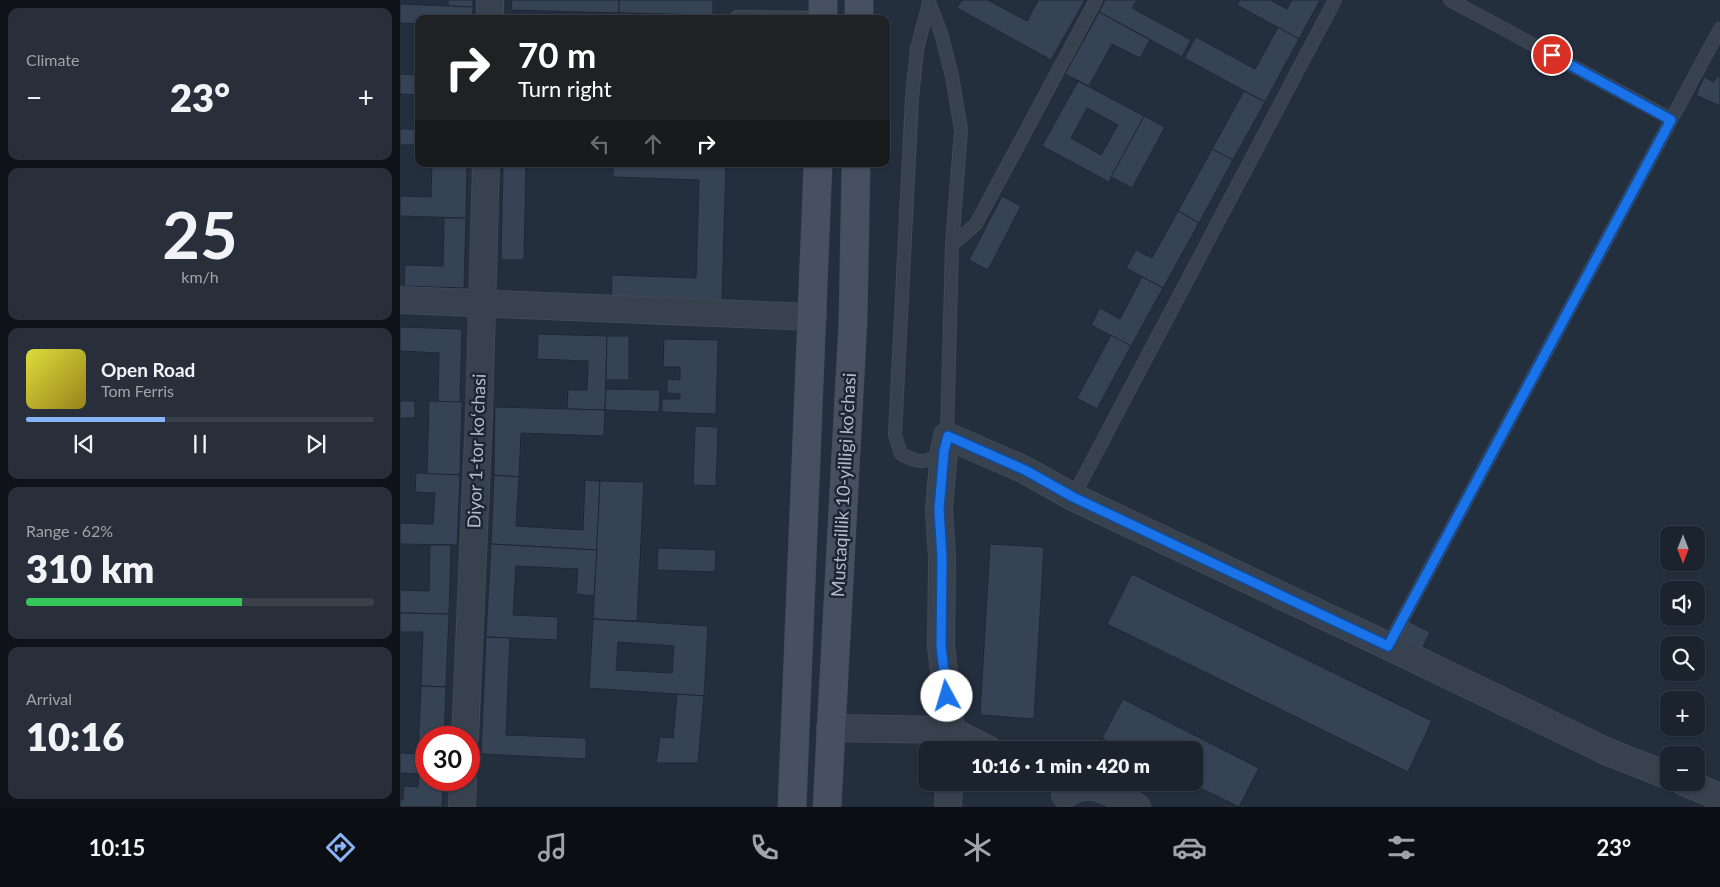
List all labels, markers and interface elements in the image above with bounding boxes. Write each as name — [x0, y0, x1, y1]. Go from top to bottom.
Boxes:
text: 70 m — [518, 33, 596, 75]
pin — [1531, 34, 1573, 76]
icon: right — [435, 35, 500, 100]
icon: arrive — [1538, 41, 1566, 69]
text: Climate — [26, 50, 79, 69]
text: 23° — [170, 74, 230, 120]
text: Turn right — [518, 75, 612, 102]
text: − — [26, 80, 42, 114]
text: + — [358, 80, 374, 114]
icon: left — [586, 130, 614, 158]
icon: ahead — [639, 130, 667, 158]
icon: right — [692, 130, 720, 158]
text: 25 — [162, 195, 238, 273]
text: km/h — [181, 267, 219, 286]
text: Open Road — [101, 358, 195, 381]
street label: Mustaqillik 10-yilligi ko'chasi — [826, 372, 860, 598]
street label: Diyor 1-tor koʻchasi — [462, 373, 490, 529]
text: Tom Ferris — [101, 381, 174, 400]
icon: previous — [70, 430, 98, 458]
icon: pause — [186, 430, 214, 458]
icon: next — [302, 430, 330, 458]
text: Range · 62% — [26, 521, 113, 540]
north arrow — [1660, 526, 1705, 571]
map controls — [1660, 526, 1705, 791]
text: 310 km — [26, 545, 154, 591]
button: sound — [1660, 581, 1705, 626]
button: search — [1660, 636, 1705, 681]
position arrow — [920, 669, 972, 721]
text: Arrival — [26, 689, 72, 708]
button: + — [1660, 691, 1705, 736]
text: 10:16 — [26, 713, 124, 759]
speed limit sign: 30 — [415, 726, 480, 791]
button: − — [1660, 746, 1705, 791]
text: 10:16 · 1 min · 420 m — [971, 754, 1150, 777]
icon: directions — [323, 830, 358, 865]
icon: music — [535, 830, 570, 865]
icon: phone — [747, 830, 782, 865]
icon: climate — [960, 830, 995, 865]
icon: car — [1172, 830, 1207, 865]
icon: filters — [1384, 830, 1419, 865]
text: 10:15 — [89, 834, 145, 861]
text: 23° — [1597, 834, 1631, 861]

